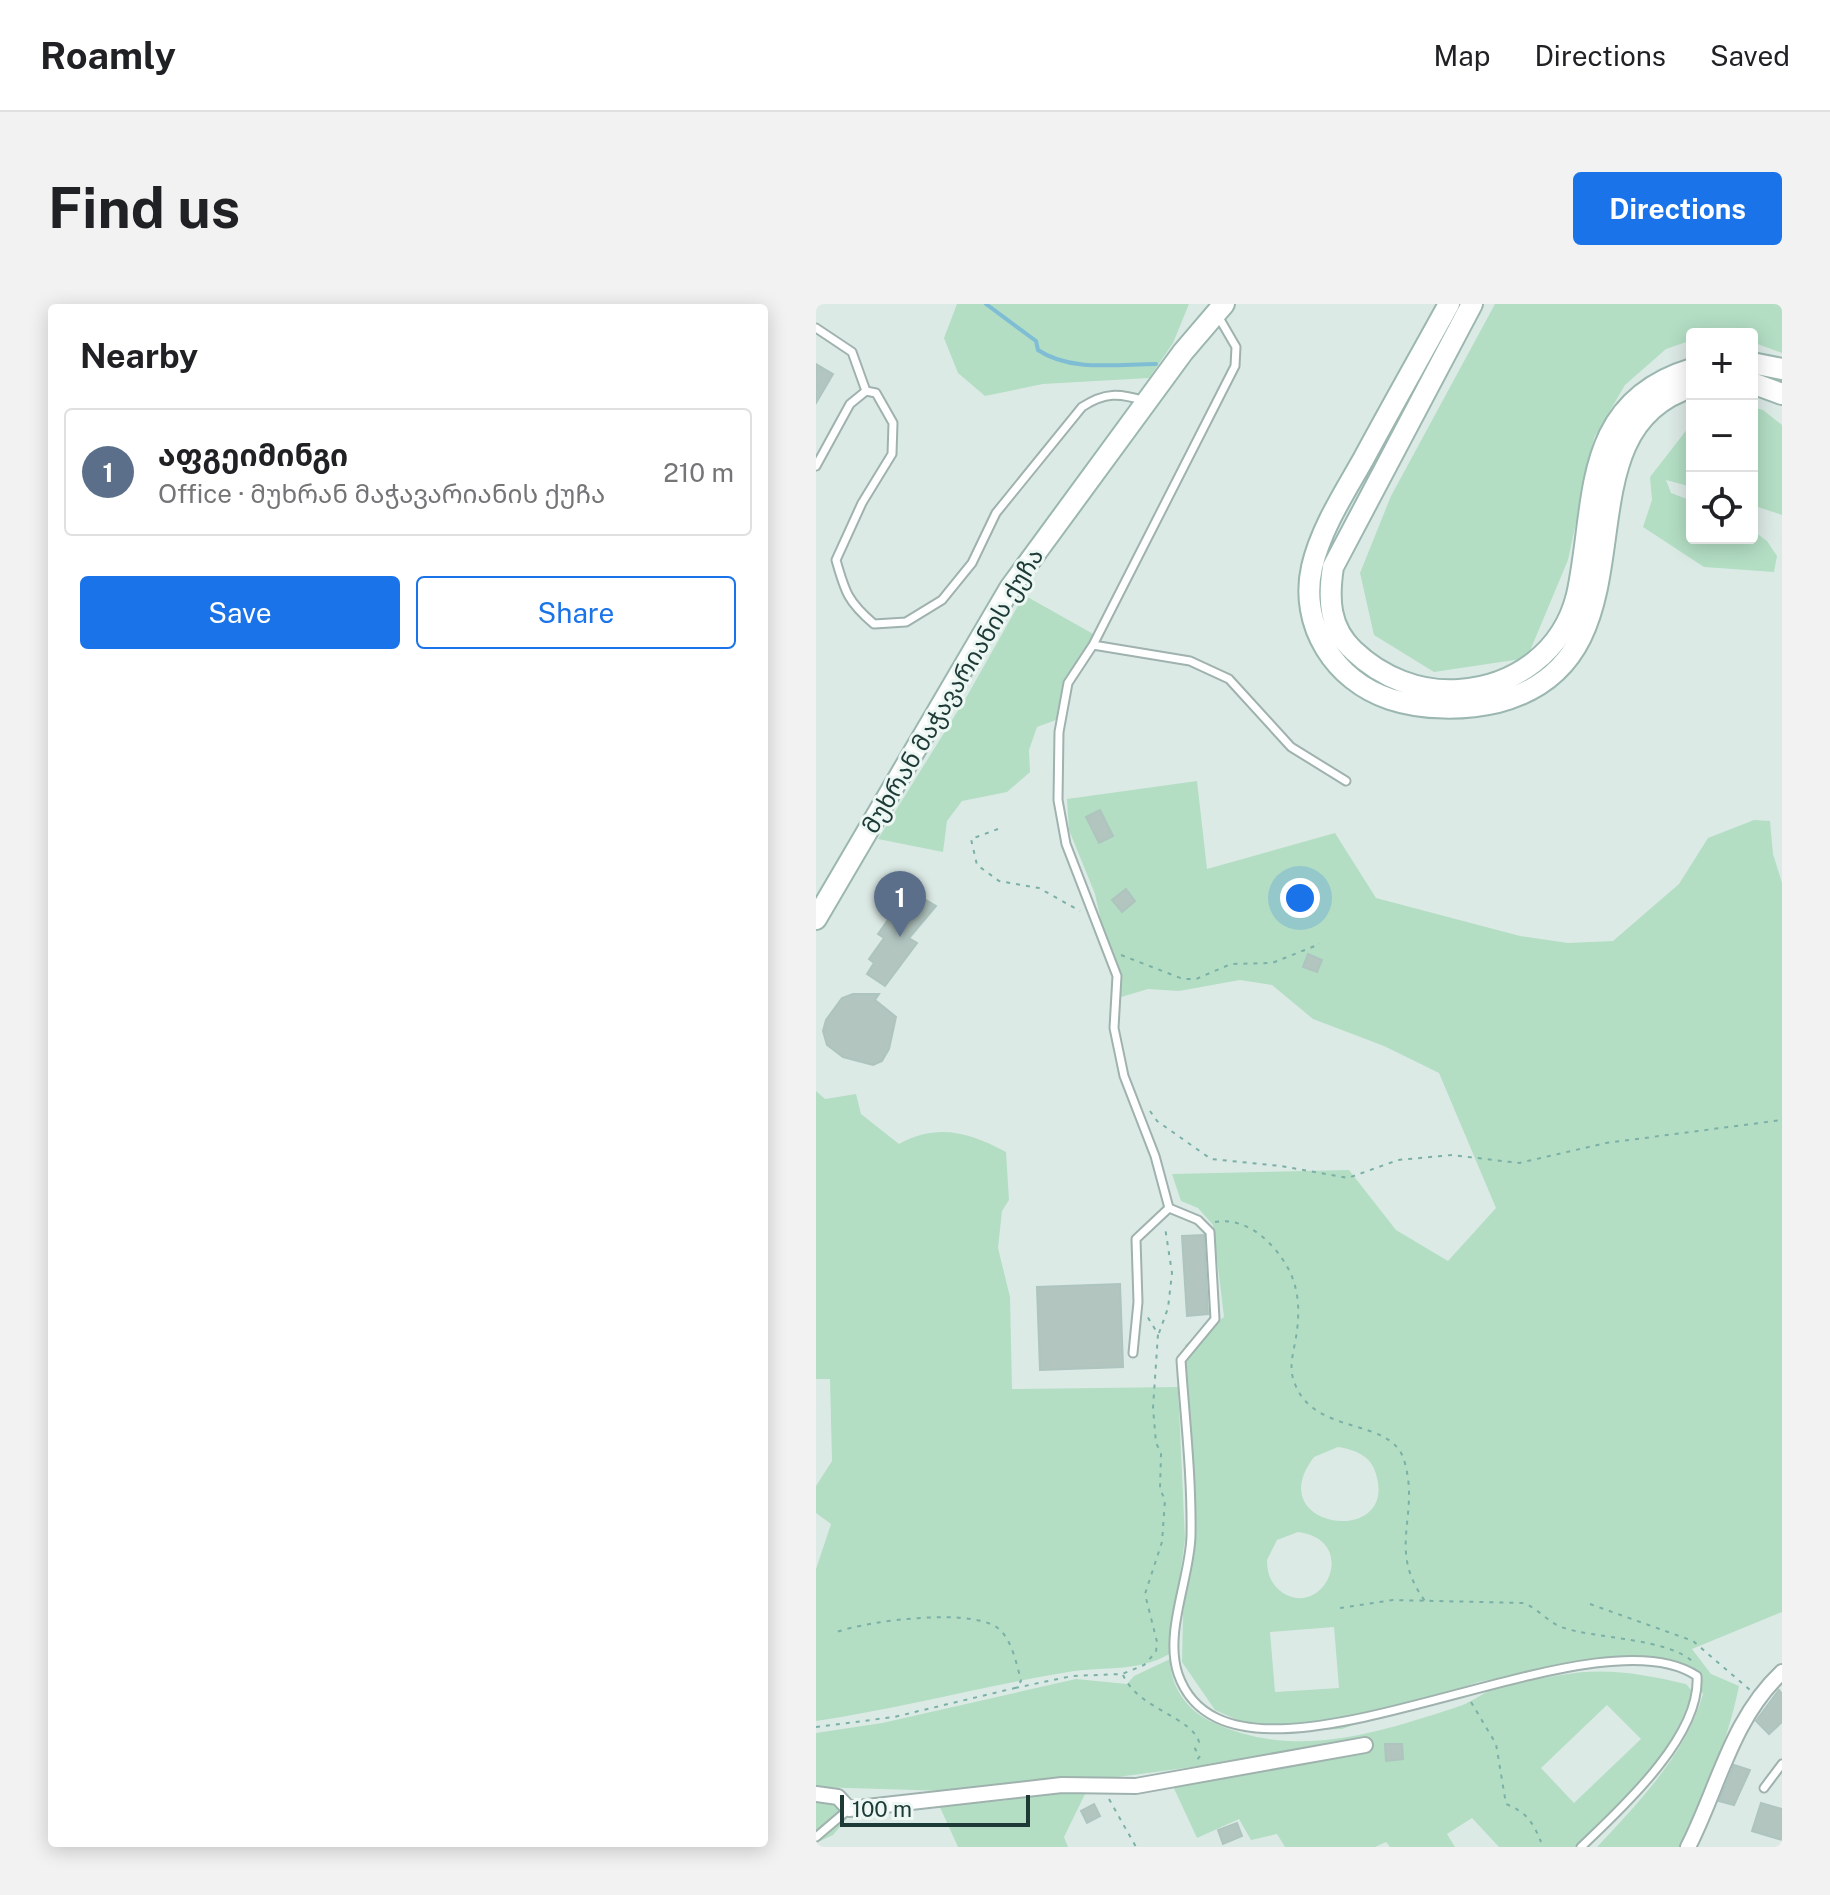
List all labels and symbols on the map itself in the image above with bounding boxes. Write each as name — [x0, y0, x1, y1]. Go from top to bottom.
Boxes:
street label: მუხრან მაჭავარიანის ქუჩა — [856, 543, 1049, 839]
pin: 1 — [874, 871, 926, 937]
your location — [1280, 878, 1320, 918]
scale bar — [840, 1791, 1030, 1827]

